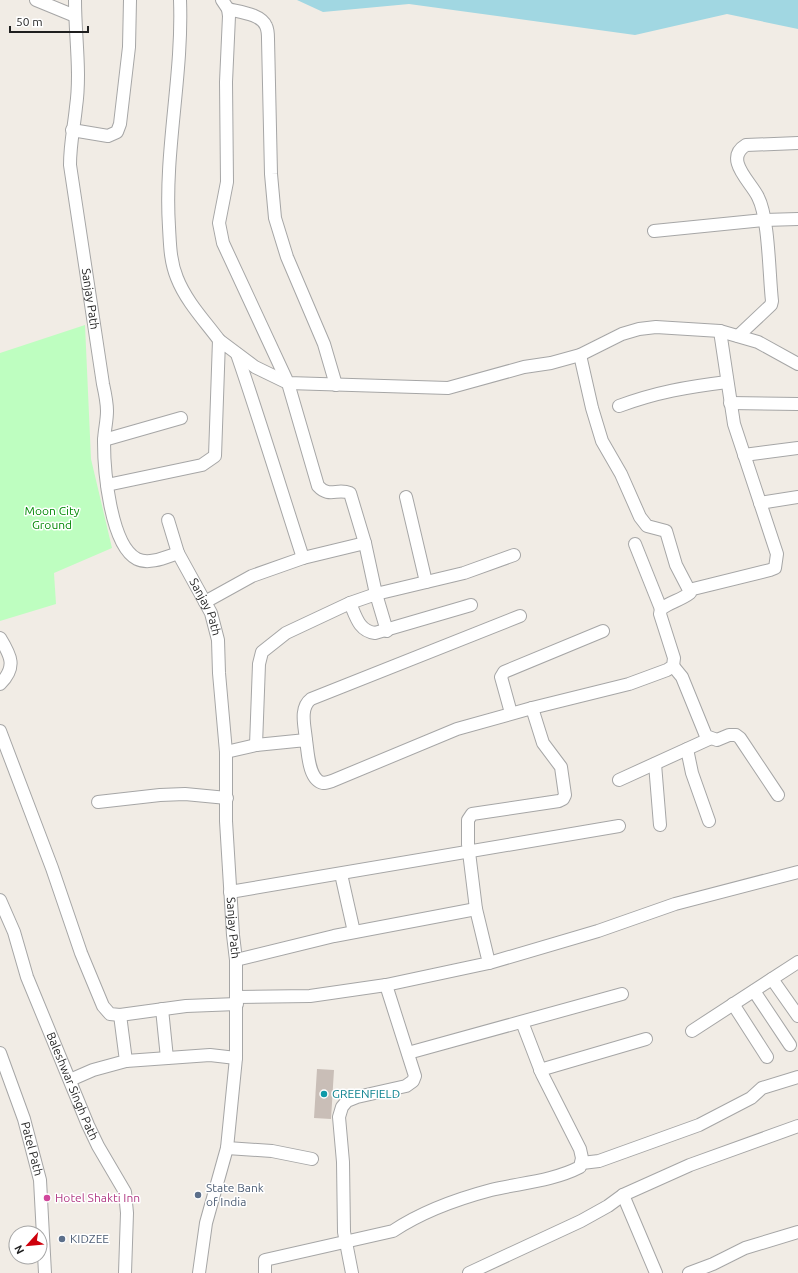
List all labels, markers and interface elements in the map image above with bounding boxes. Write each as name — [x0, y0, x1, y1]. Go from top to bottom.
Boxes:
scale bar — [10, 8, 88, 34]
text: 50 m — [16, 15, 43, 28]
street label: Sanjay Path — [80, 267, 102, 330]
park label: Moon City Ground — [25, 504, 80, 531]
street label: Sanjay Path — [187, 576, 224, 637]
street label: Sanjay Path — [225, 897, 243, 959]
street label: Baleshwar Singh Path — [44, 1030, 101, 1142]
place label: GREENFIELD — [332, 1087, 400, 1100]
marker: GREENFIELD — [319, 1089, 329, 1099]
street label: Patel Path — [19, 1120, 46, 1177]
place label: State Bank of India — [206, 1181, 264, 1208]
marker: State Bank of India — [193, 1190, 203, 1200]
place label: Hotel Shakti Inn — [55, 1191, 140, 1204]
marker: Hotel Shakti Inn — [42, 1193, 52, 1203]
north arrow — [8, 1225, 48, 1265]
place label: KIDZEE — [70, 1232, 109, 1245]
marker: KIDZEE — [57, 1234, 67, 1244]
text: N — [12, 1243, 26, 1256]

